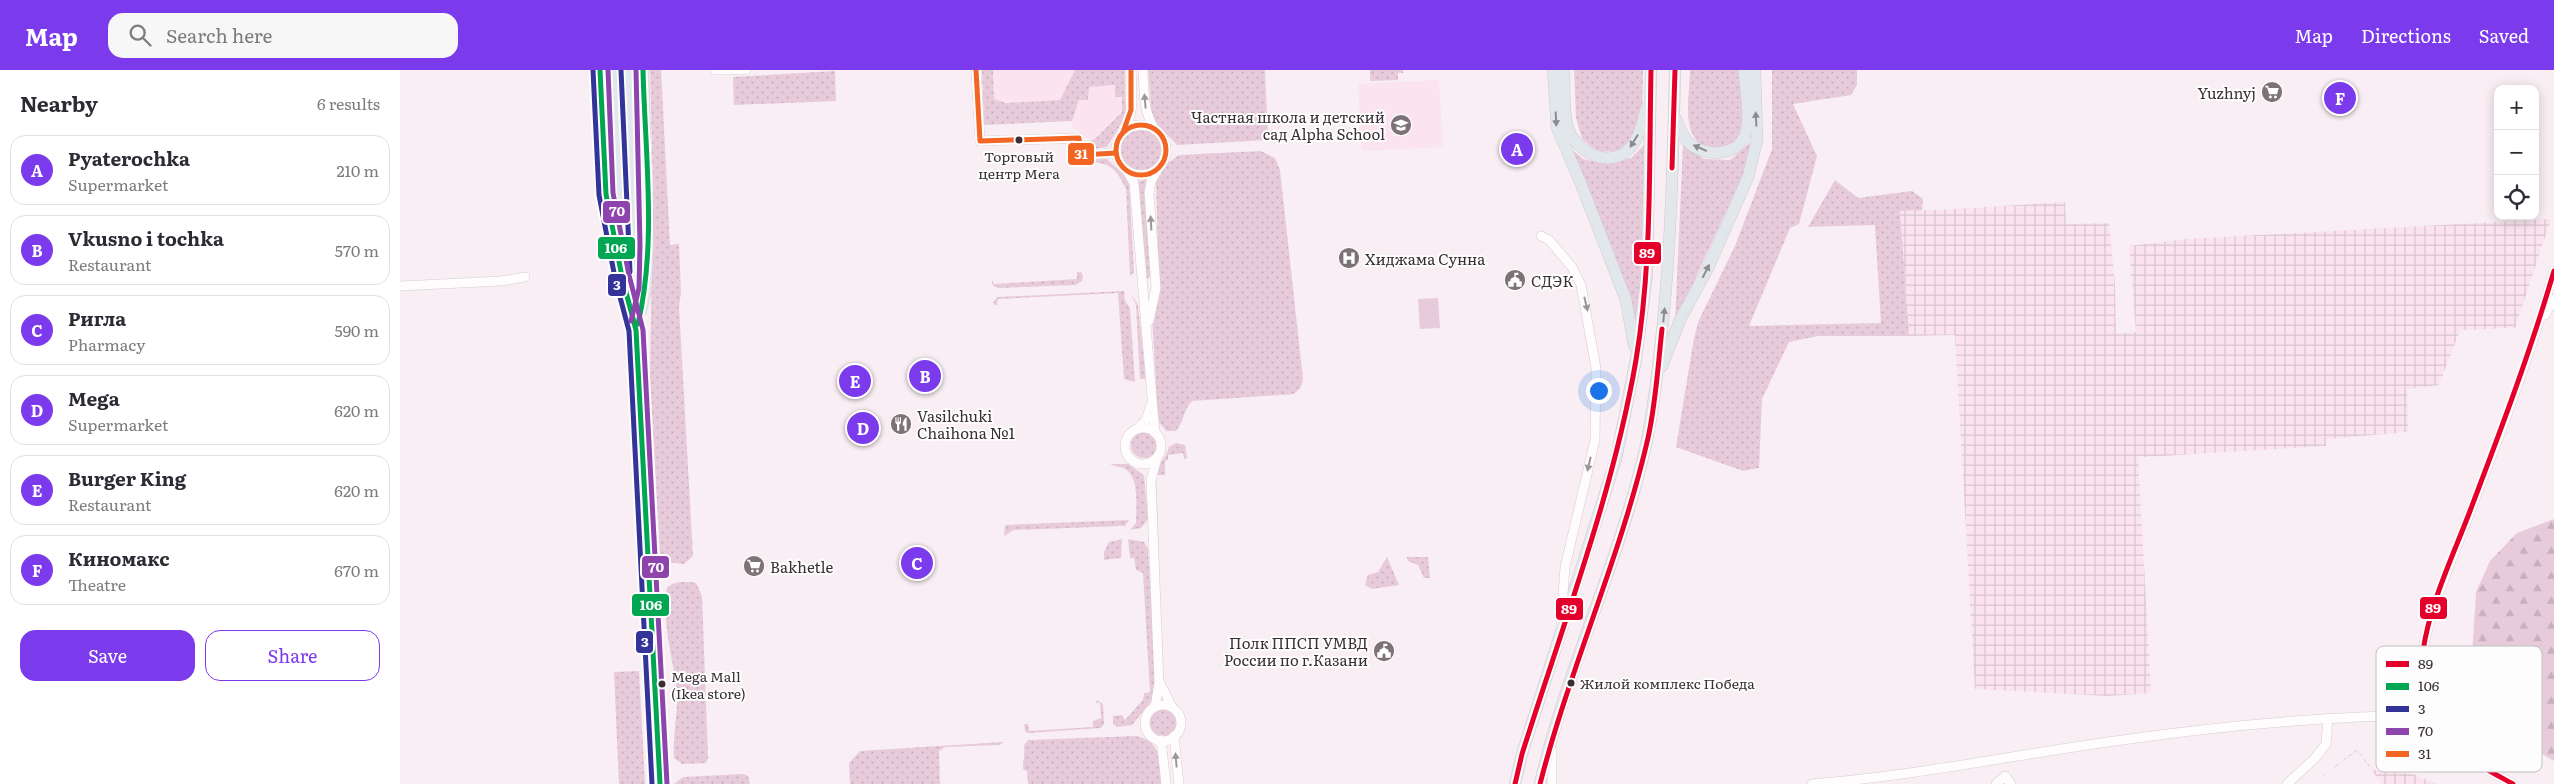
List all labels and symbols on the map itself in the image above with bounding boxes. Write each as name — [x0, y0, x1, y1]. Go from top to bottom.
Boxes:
pin: F — [2324, 79, 2356, 117]
supermarket icon: Yuzhnyj — [2260, 80, 2284, 104]
place label: Yuzhnyj — [2197, 81, 2256, 104]
one-way arrow — [1141, 93, 1149, 109]
place label: Частная школа и детский сад Alpha School — [1191, 105, 1385, 145]
one-way arrow — [1752, 110, 1760, 126]
one-way arrow — [1553, 111, 1561, 127]
school or university icon: Частная школа и детский сад Alpha School — [1389, 113, 1413, 137]
pin: A — [1501, 130, 1533, 168]
one-way arrow — [1630, 134, 1639, 148]
marker: Торговый центр Мега — [1014, 135, 1024, 145]
line badge: 31 — [1067, 142, 1095, 166]
text: 31 — [1074, 143, 1088, 163]
one-way arrow — [1693, 144, 1707, 152]
place label: Торговый центр Мега — [978, 146, 1060, 183]
line badge: 70 — [602, 200, 631, 224]
text: 70 — [609, 200, 625, 220]
one-way arrow — [1146, 215, 1154, 231]
line badge: 106 — [597, 236, 636, 260]
text: 106 — [605, 237, 627, 257]
line badge: 89 — [1633, 241, 1662, 265]
text: 89 — [1639, 242, 1655, 262]
hospital icon: Хиджама Сунна — [1337, 246, 1361, 270]
place label: Хиджама Сунна — [1365, 247, 1486, 270]
one-way arrow — [1702, 264, 1710, 278]
public building icon: СДЭК — [1503, 268, 1527, 292]
place label: СДЭК — [1531, 269, 1573, 292]
line badge: 3 — [607, 273, 627, 297]
text: 3 — [613, 274, 621, 294]
one-way arrow — [1582, 296, 1590, 311]
one-way arrow — [1660, 307, 1668, 323]
pin: B — [909, 357, 941, 395]
pin: E — [839, 362, 871, 400]
your location — [1586, 378, 1612, 404]
place label: Vasilchuki Chaihona №1 — [917, 404, 1015, 444]
pin: D — [847, 409, 879, 447]
restaurant icon: Vasilchuki Chaihona №1 — [889, 412, 913, 436]
one-way arrow — [1585, 457, 1593, 472]
pin: C — [901, 544, 933, 582]
supermarket icon: Bakhetle — [742, 554, 766, 578]
line badge: 70 — [641, 555, 670, 579]
place label: Bakhetle — [770, 555, 833, 578]
text: 70 — [648, 556, 664, 576]
line badge: 106 — [631, 593, 670, 617]
text: 106 — [640, 594, 662, 614]
line badge: 89 — [2419, 596, 2448, 620]
line badge: 89 — [1555, 597, 1584, 621]
text: 89 — [2425, 597, 2441, 617]
text: 89 — [1561, 598, 1577, 618]
line badge: 3 — [635, 630, 654, 654]
text: 3 — [641, 631, 649, 651]
place label: Полк ППСП УМВД России по г.Казани — [1224, 631, 1368, 671]
public building icon: Полк ППСП УМВД России по г.Казани — [1372, 639, 1396, 663]
legend — [2376, 646, 2542, 772]
text: 89 — [2418, 653, 2433, 673]
place label: Mega Mall (Ikea store) — [671, 666, 746, 703]
place label: Жилой комплекс Победа — [1580, 673, 1755, 693]
text: 106 — [2418, 675, 2440, 695]
marker: Жилой комплекс Победа — [1566, 678, 1576, 688]
marker: Mega Mall (Ikea store) — [657, 679, 667, 689]
text: 3 — [2418, 698, 2426, 718]
text: 70 — [2418, 720, 2433, 740]
text: 31 — [2418, 743, 2432, 763]
one-way arrow — [1172, 752, 1180, 768]

